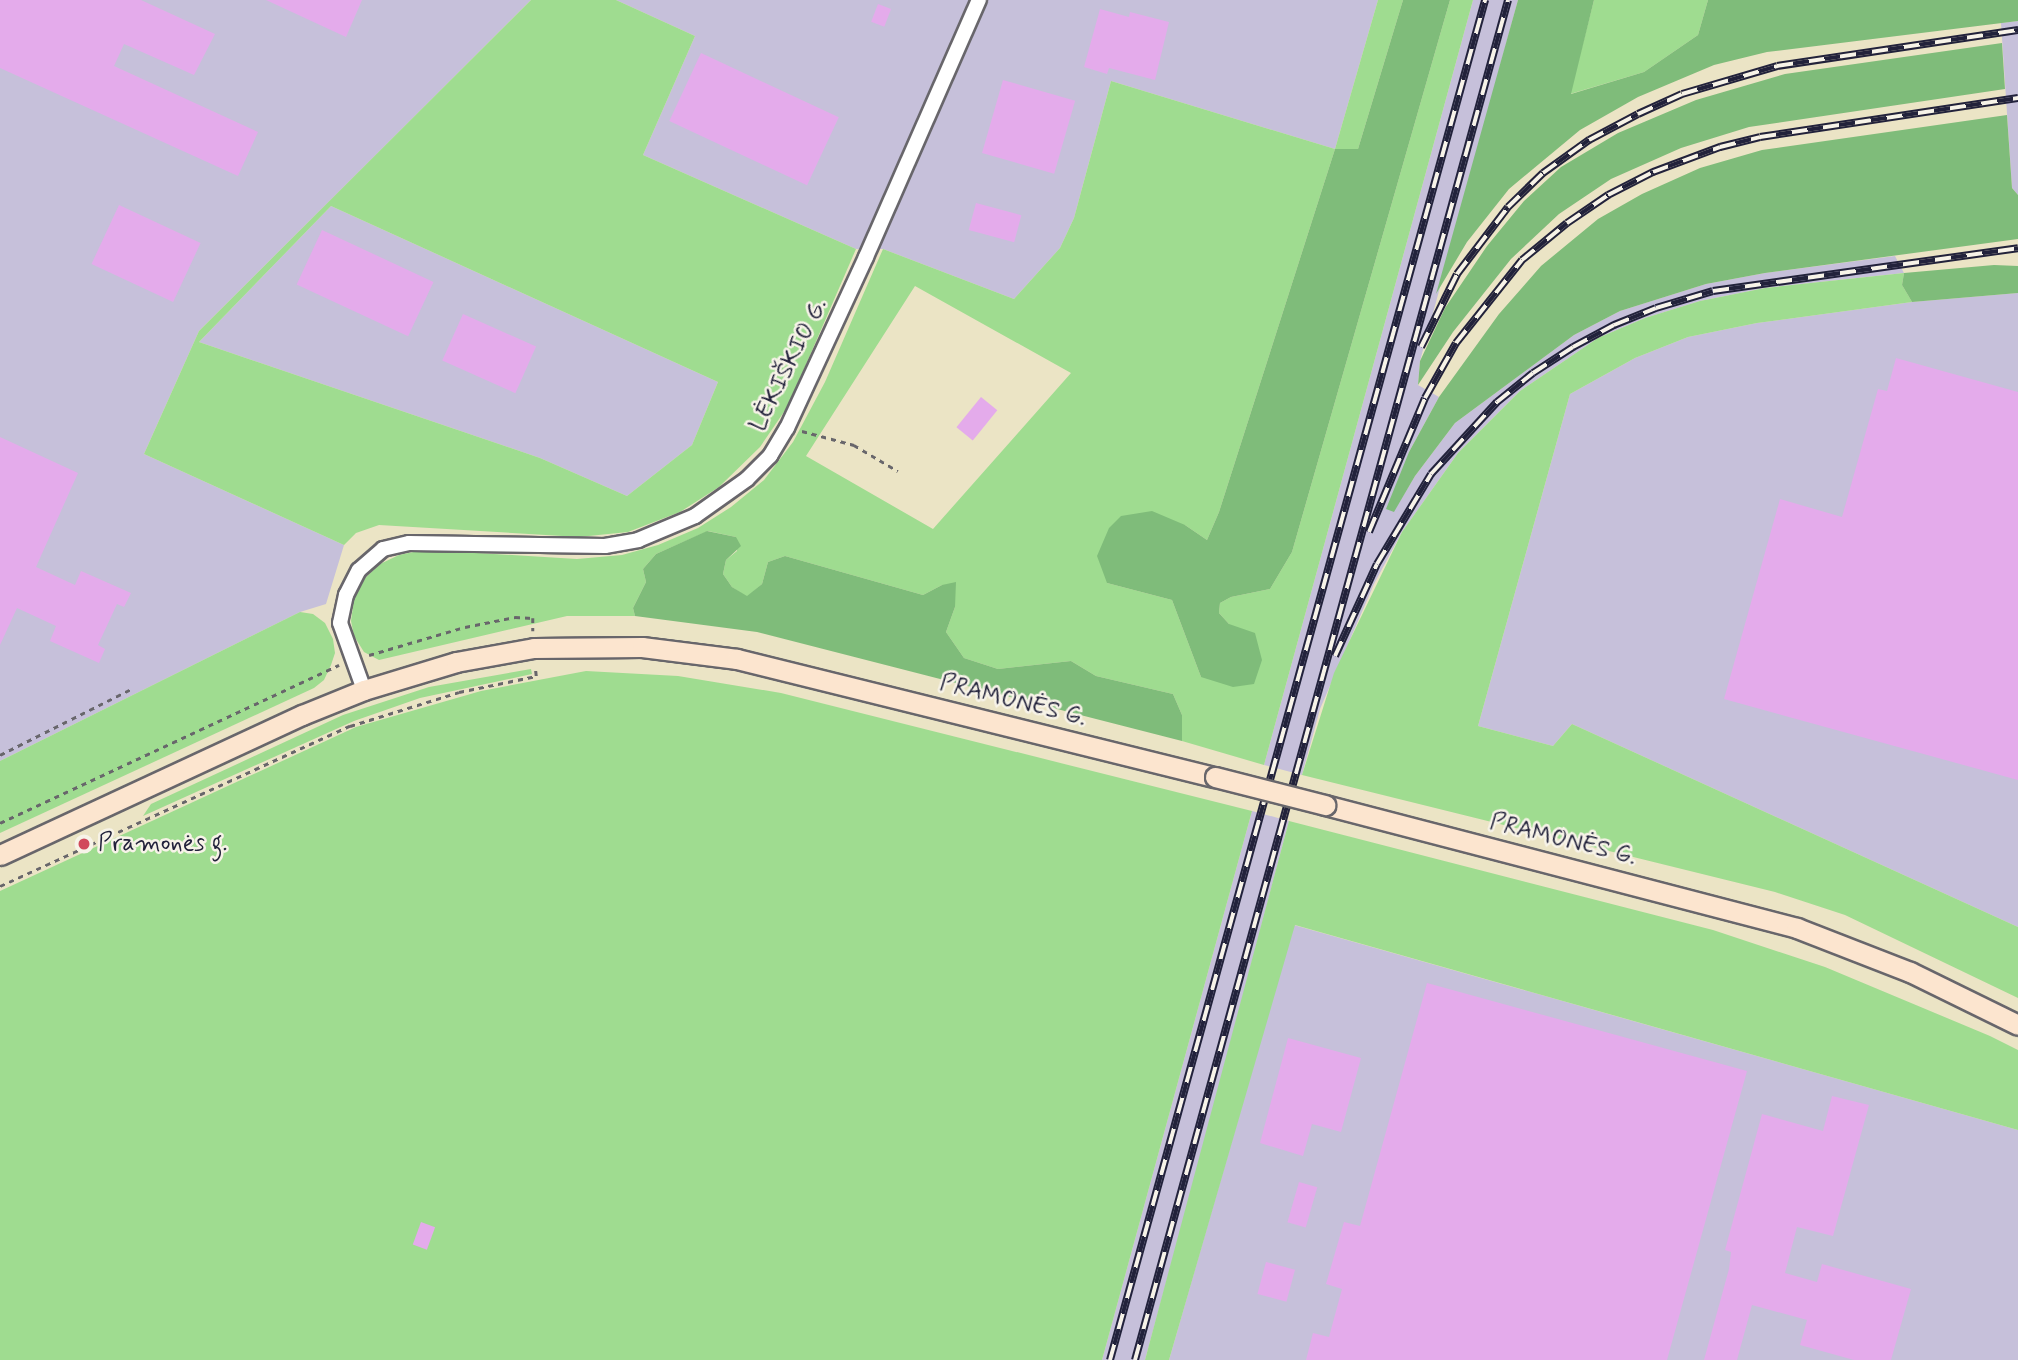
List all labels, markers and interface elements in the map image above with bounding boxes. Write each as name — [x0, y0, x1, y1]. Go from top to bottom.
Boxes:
street label: LĖKIŠKIO G. — [744, 294, 834, 436]
street label: PRAMONĖS G. — [937, 669, 1089, 733]
street label: PRAMONĖS G. — [1487, 808, 1639, 872]
place label: Pramonės g. — [98, 830, 227, 858]
marker: Pramonės g. — [76, 836, 92, 852]

